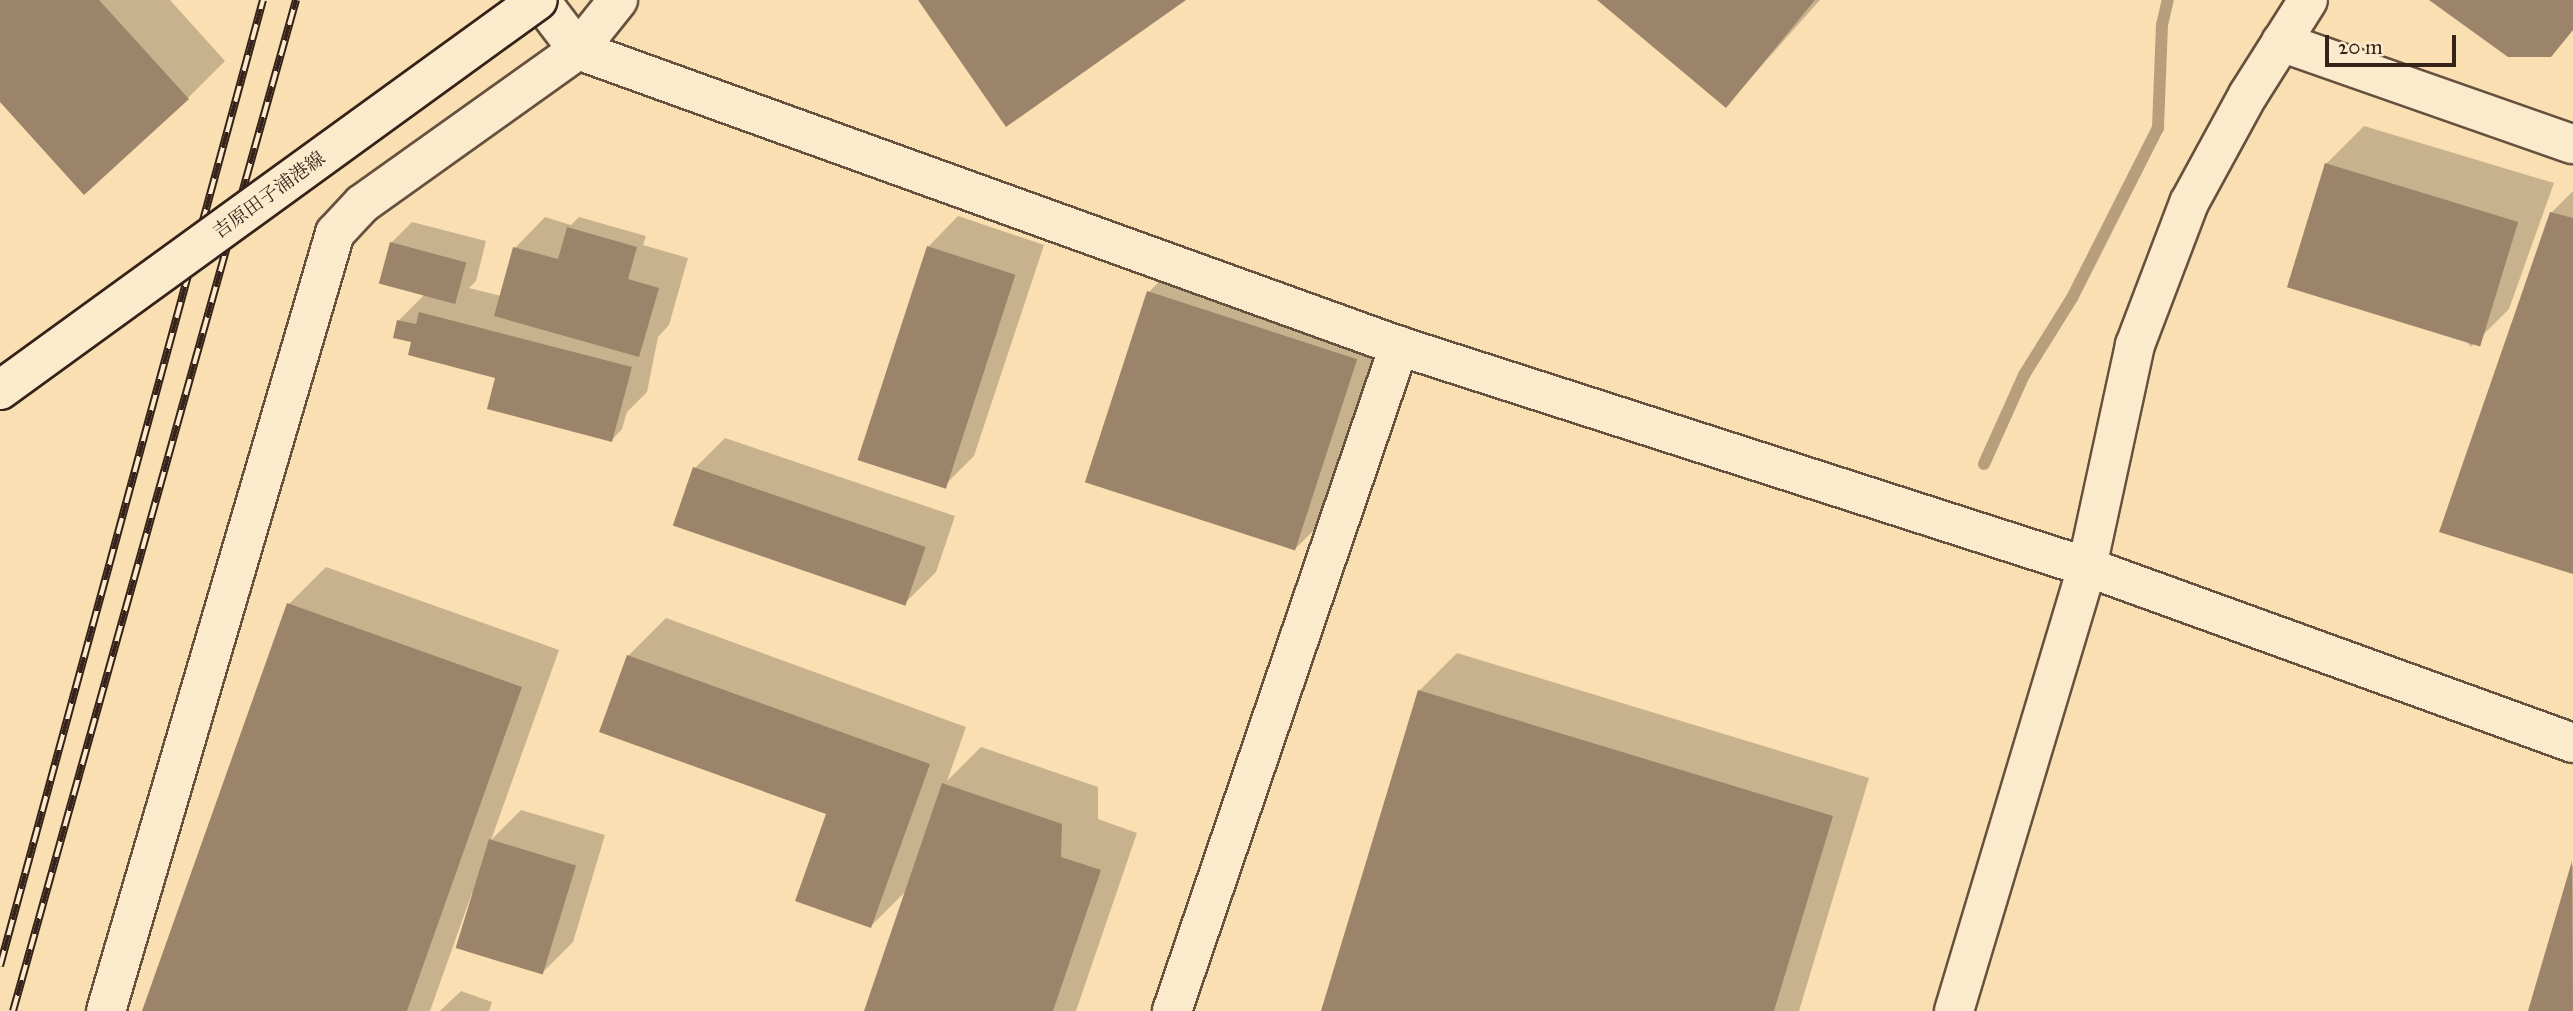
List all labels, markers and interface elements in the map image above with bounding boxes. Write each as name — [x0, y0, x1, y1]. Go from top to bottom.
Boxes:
scale bar — [2328, 21, 2459, 65]
text: 20 m — [2338, 34, 2383, 60]
street label: 吉原田子浦港線 — [208, 147, 330, 243]

